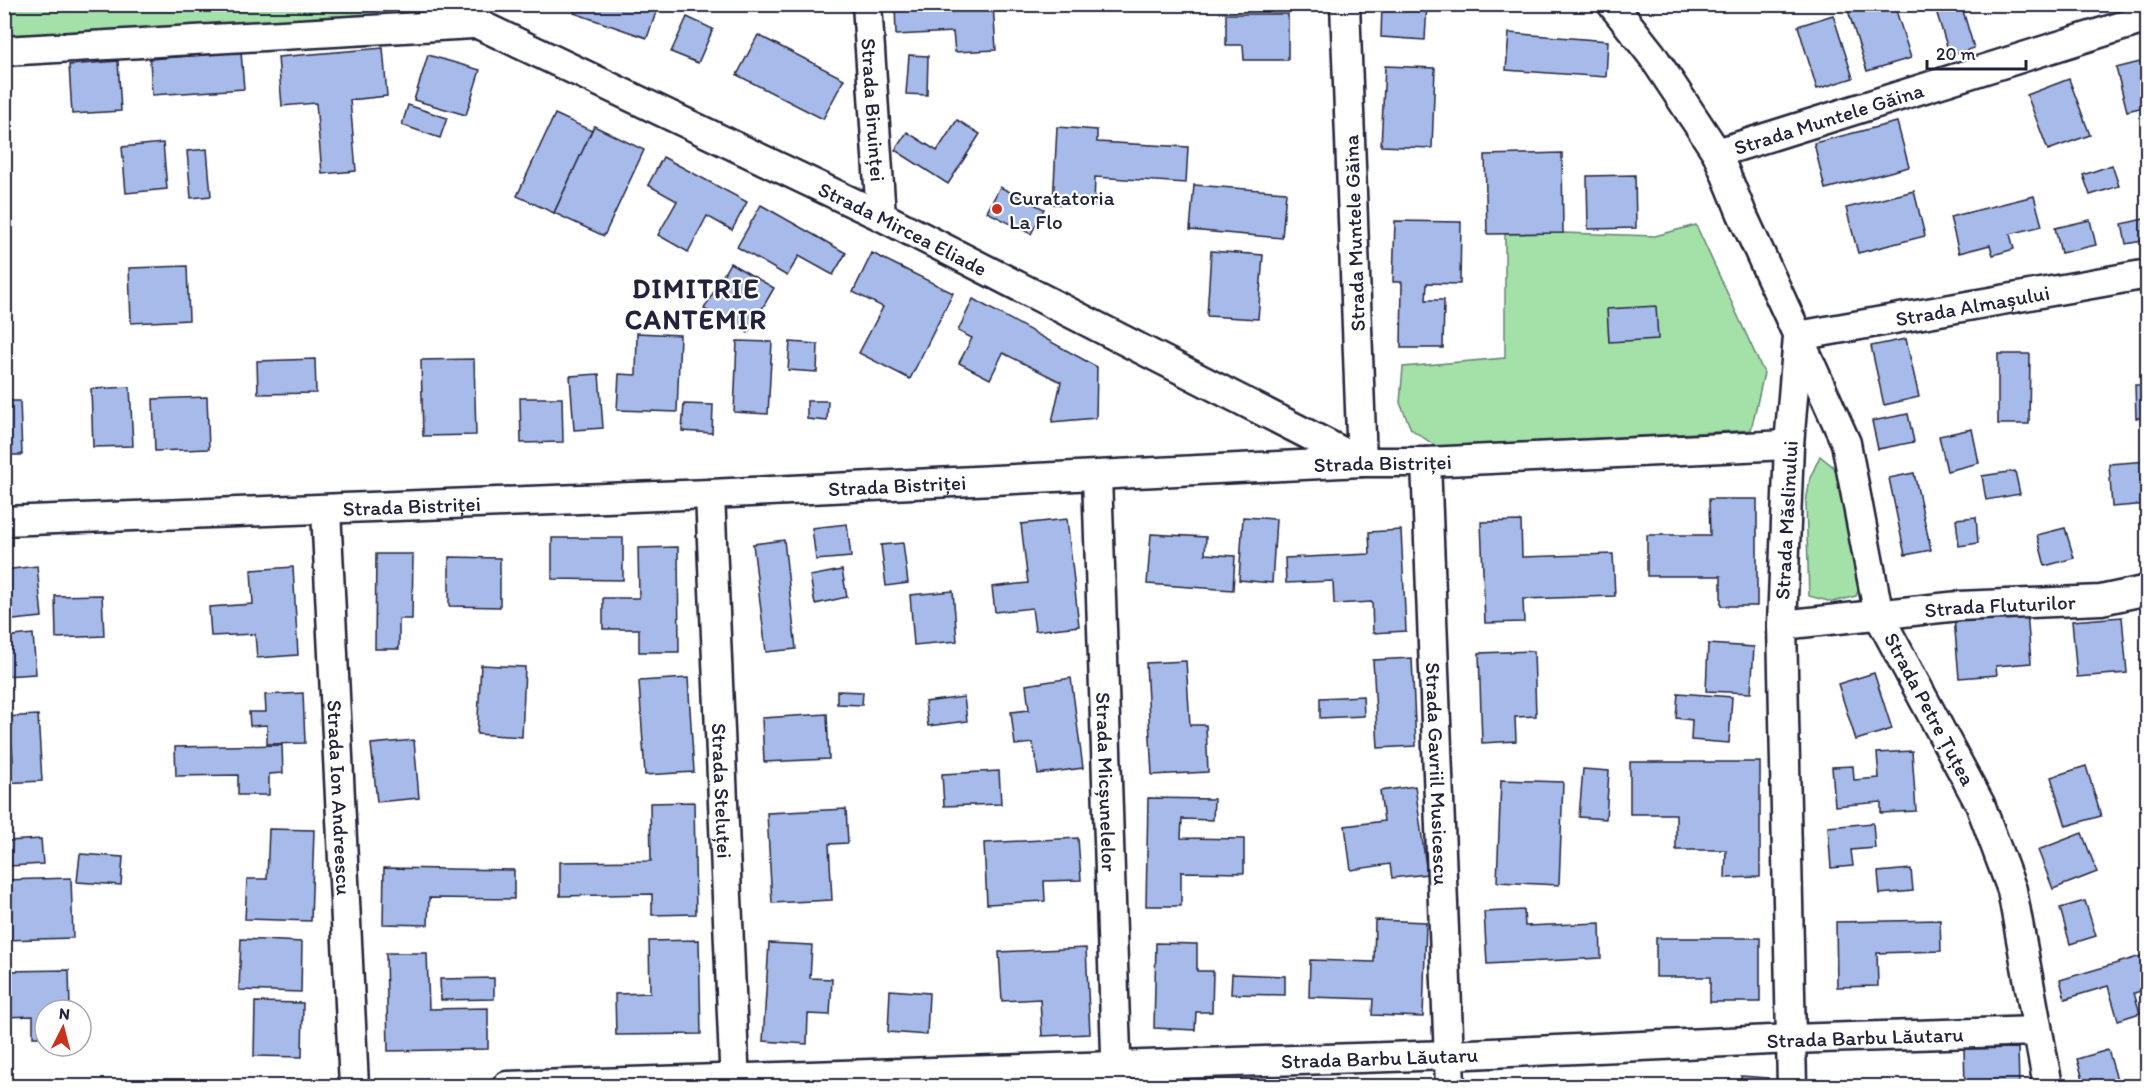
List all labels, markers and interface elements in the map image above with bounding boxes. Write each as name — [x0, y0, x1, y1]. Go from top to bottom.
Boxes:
scale bar — [1927, 33, 2026, 71]
street label: Strada Biruinței — [857, 37, 891, 182]
text: 20 m — [1936, 43, 1976, 65]
street label: Strada Muntele Găina — [1731, 77, 1927, 159]
street label: Strada Muntele Găina — [1338, 134, 1370, 332]
street label: Strada Mircea Eliade — [815, 176, 992, 281]
place label: Curatatoria La Flo — [1009, 185, 1115, 234]
marker: Curatatoria La Flo — [990, 202, 1004, 216]
district label: DIMITRIE CANTEMIR — [625, 272, 767, 336]
street label: Strada Almașului — [1893, 279, 2051, 331]
street label: Strada Măslinului — [1769, 440, 1803, 600]
street label: Strada Bistriței — [1313, 448, 1452, 477]
street label: Strada Bistriței — [828, 469, 967, 501]
street label: Strada Bistriței — [342, 490, 481, 521]
street label: Strada Fluturilor — [1923, 589, 2076, 622]
street label: Strada Petre Țuțea — [1879, 628, 1981, 790]
street label: Strada Gavriil Musicescu — [1421, 662, 1455, 886]
street label: Strada Micșunelelor — [1092, 692, 1123, 872]
street label: Strada Ion Andreescu — [323, 699, 357, 896]
street label: Strada Steluței — [707, 722, 738, 859]
north arrow — [33, 998, 93, 1058]
text: N — [58, 1004, 71, 1024]
street label: Strada Barbu Lăutaru — [1766, 1021, 1964, 1053]
street label: Strada Barbu Lăutaru — [1281, 1041, 1479, 1073]

